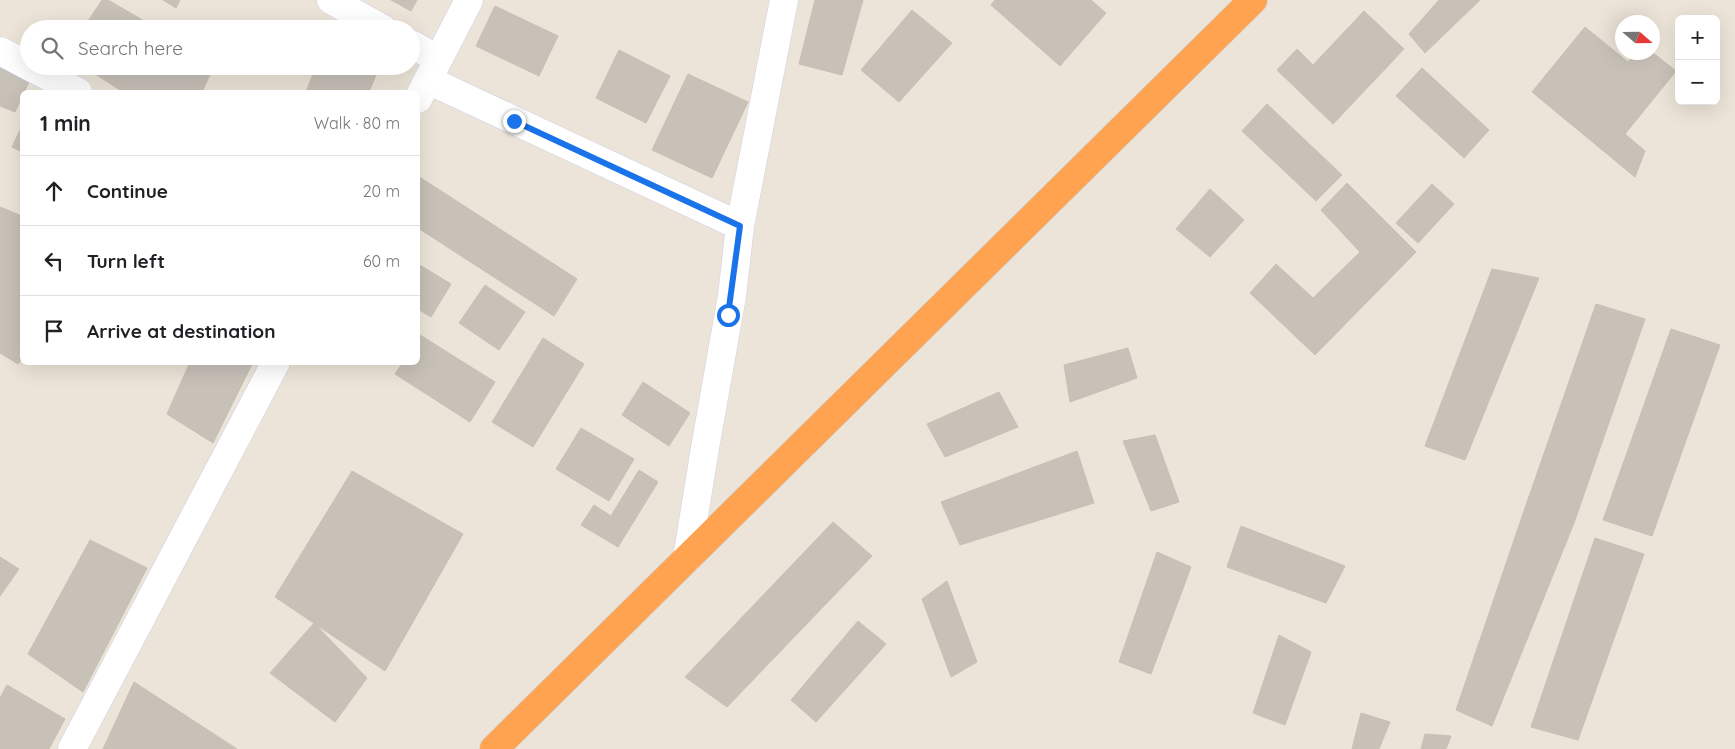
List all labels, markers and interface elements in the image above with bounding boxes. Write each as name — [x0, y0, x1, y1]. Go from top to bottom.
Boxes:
north arrow — [1615, 15, 1660, 60]
map controls — [1675, 15, 1720, 105]
button: + — [1675, 15, 1720, 60]
search box — [20, 20, 420, 75]
icon: search — [38, 34, 66, 62]
text: Search here — [78, 36, 183, 60]
button: − — [1675, 60, 1720, 105]
text: 1 min — [40, 110, 91, 136]
route end — [503, 110, 526, 133]
text: Walk · 80 m — [314, 113, 400, 133]
icon: ahead — [40, 177, 68, 205]
text: Continue — [87, 179, 168, 203]
text: 20 m — [363, 181, 400, 201]
icon: left — [40, 247, 68, 275]
text: Turn left — [87, 249, 165, 273]
text: 60 m — [363, 251, 400, 271]
route start — [717, 304, 740, 327]
icon: arrive — [40, 317, 68, 345]
text: Arrive at destination — [87, 319, 276, 343]

